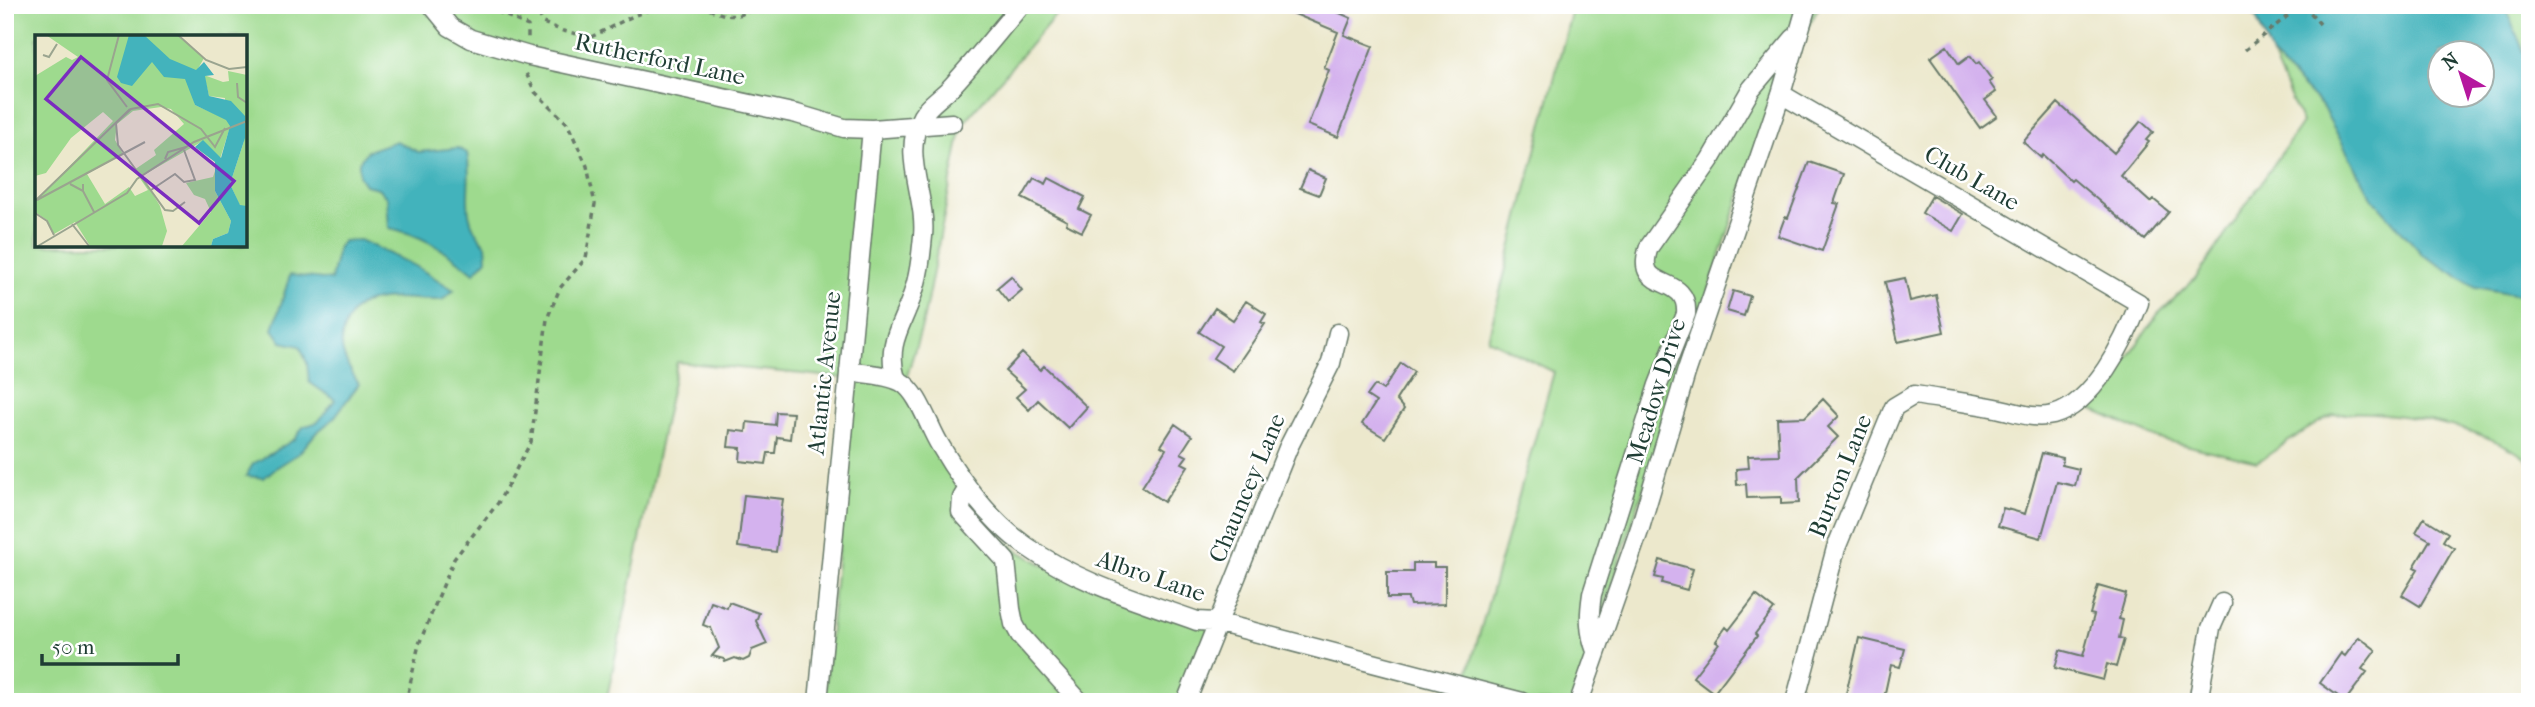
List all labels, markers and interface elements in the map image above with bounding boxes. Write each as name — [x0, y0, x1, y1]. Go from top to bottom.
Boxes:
street label: Rutherford Lane — [572, 27, 748, 91]
inset map — [35, 35, 247, 247]
north arrow — [2426, 38, 2496, 108]
text: N — [2438, 48, 2464, 75]
street label: Club Lane — [1919, 140, 2025, 216]
street label: Atlantic Avenue — [801, 290, 847, 457]
street label: Meadow Drive — [1621, 315, 1692, 467]
street label: Chauncey Lane — [1203, 409, 1291, 567]
street label: Burton Lane — [1803, 410, 1877, 542]
street label: Albro Lane — [1092, 544, 1209, 608]
scale bar — [42, 623, 178, 667]
text: 50 m — [52, 635, 95, 659]

